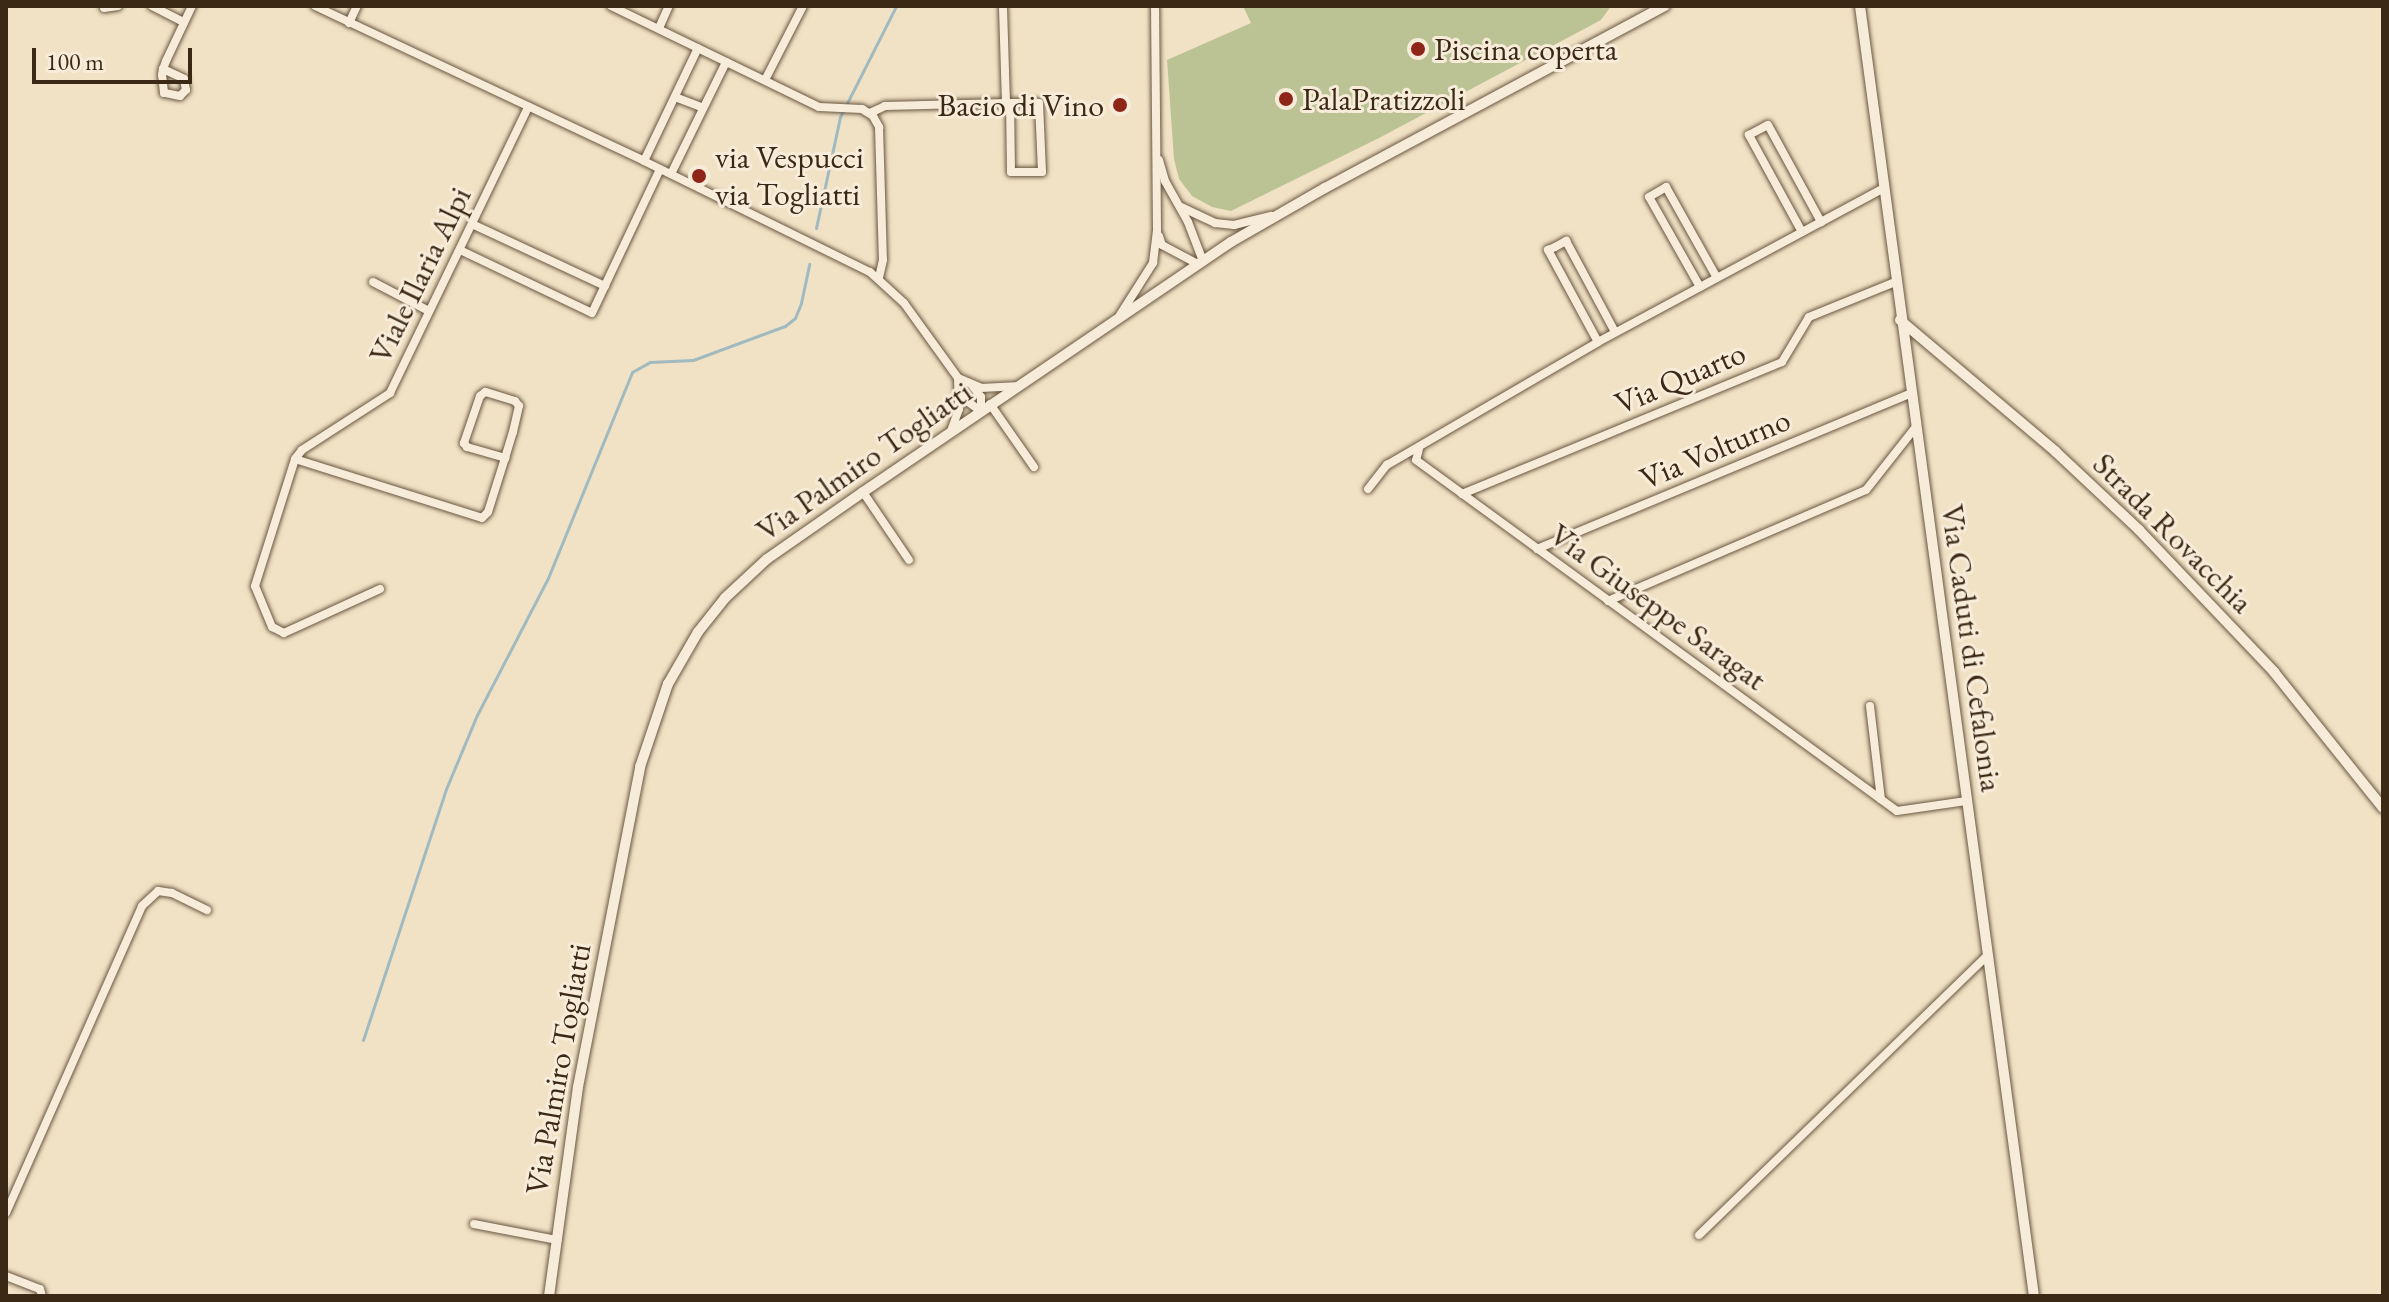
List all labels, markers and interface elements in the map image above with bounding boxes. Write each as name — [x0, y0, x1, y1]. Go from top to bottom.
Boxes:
place label: Piscina coperta — [1434, 30, 1618, 68]
scale bar — [36, 32, 196, 82]
marker: Piscina coperta — [1409, 40, 1427, 58]
text: 100 m — [46, 46, 104, 77]
place label: PalaPratizzoli — [1302, 80, 1465, 118]
place label: Bacio di Vino — [937, 86, 1104, 124]
marker: PalaPratizzoli — [1277, 90, 1295, 108]
marker: Bacio di Vino — [1111, 96, 1129, 114]
place label: via Vespucci via Togliatti — [715, 139, 864, 214]
marker: via Vespucci via Togliatti — [690, 167, 708, 185]
street label: Viale Ilaria Alpi — [361, 181, 479, 369]
street label: Via Quarto — [1609, 333, 1751, 423]
street label: Via Palmiro Togliatti — [749, 372, 979, 550]
street label: Via Volturno — [1634, 400, 1796, 498]
street label: Strada Rovacchia — [2085, 445, 2261, 621]
street label: Via Caduti di Cefalonia — [1933, 502, 2011, 794]
street label: Via Giuseppe Saragat — [1542, 515, 1774, 699]
street label: Via Palmiro Togliatti — [517, 941, 599, 1197]

